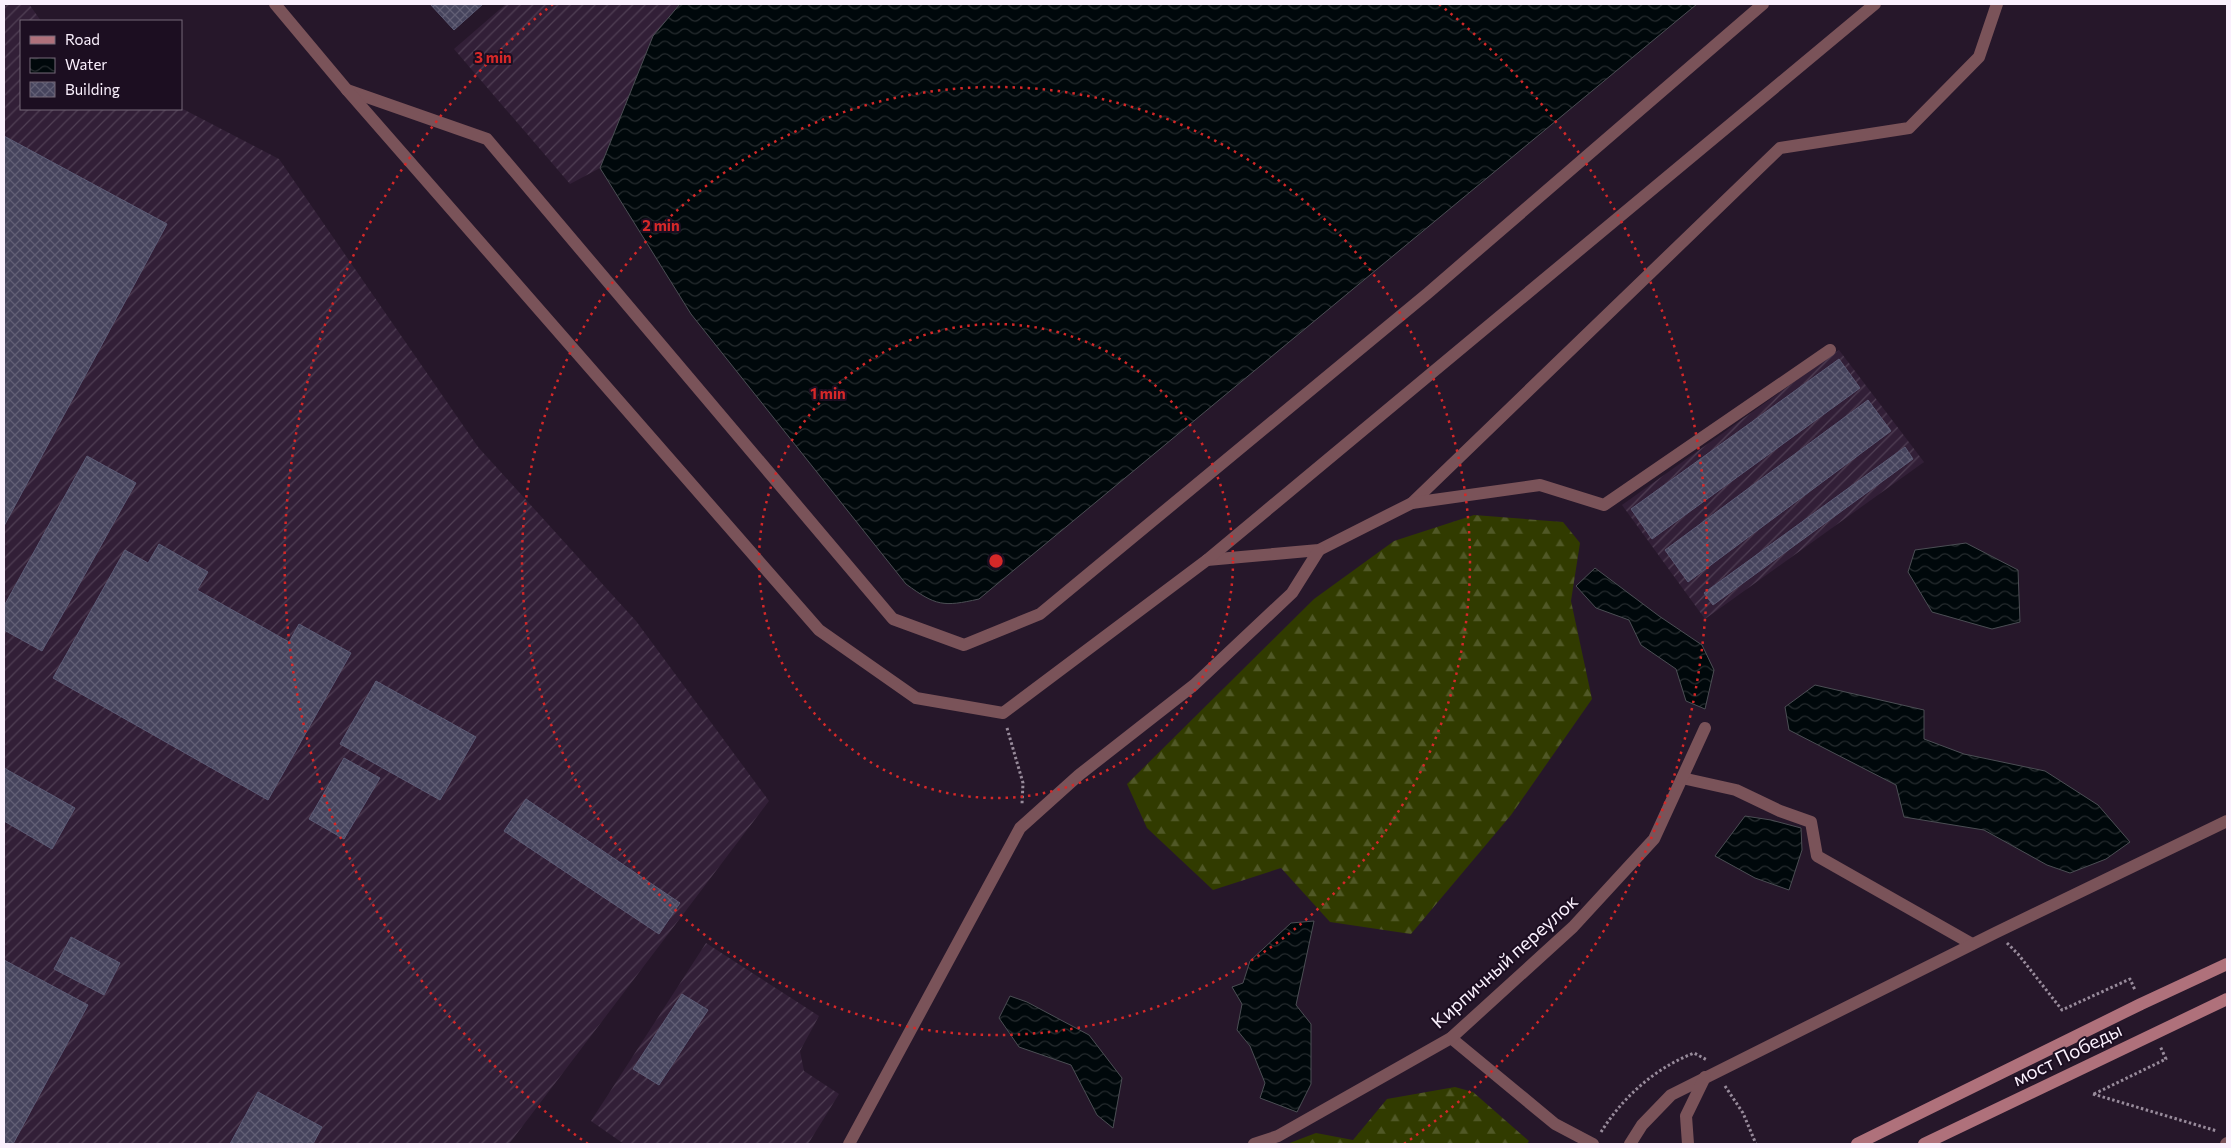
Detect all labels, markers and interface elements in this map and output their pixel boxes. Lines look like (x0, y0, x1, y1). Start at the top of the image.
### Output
legend (20, 20, 182, 110)
text: Road (65, 30, 100, 48)
text: 3 min (474, 48, 512, 66)
text: Water (65, 55, 107, 73)
text: Building (65, 80, 120, 98)
text: 2 min (642, 216, 680, 234)
text: 1 min (810, 384, 846, 402)
centre of rings (987, 552, 1005, 570)
street label: Кирпичный переулок (1426, 889, 1582, 1033)
street label: мост Победы (2009, 1018, 2125, 1090)

